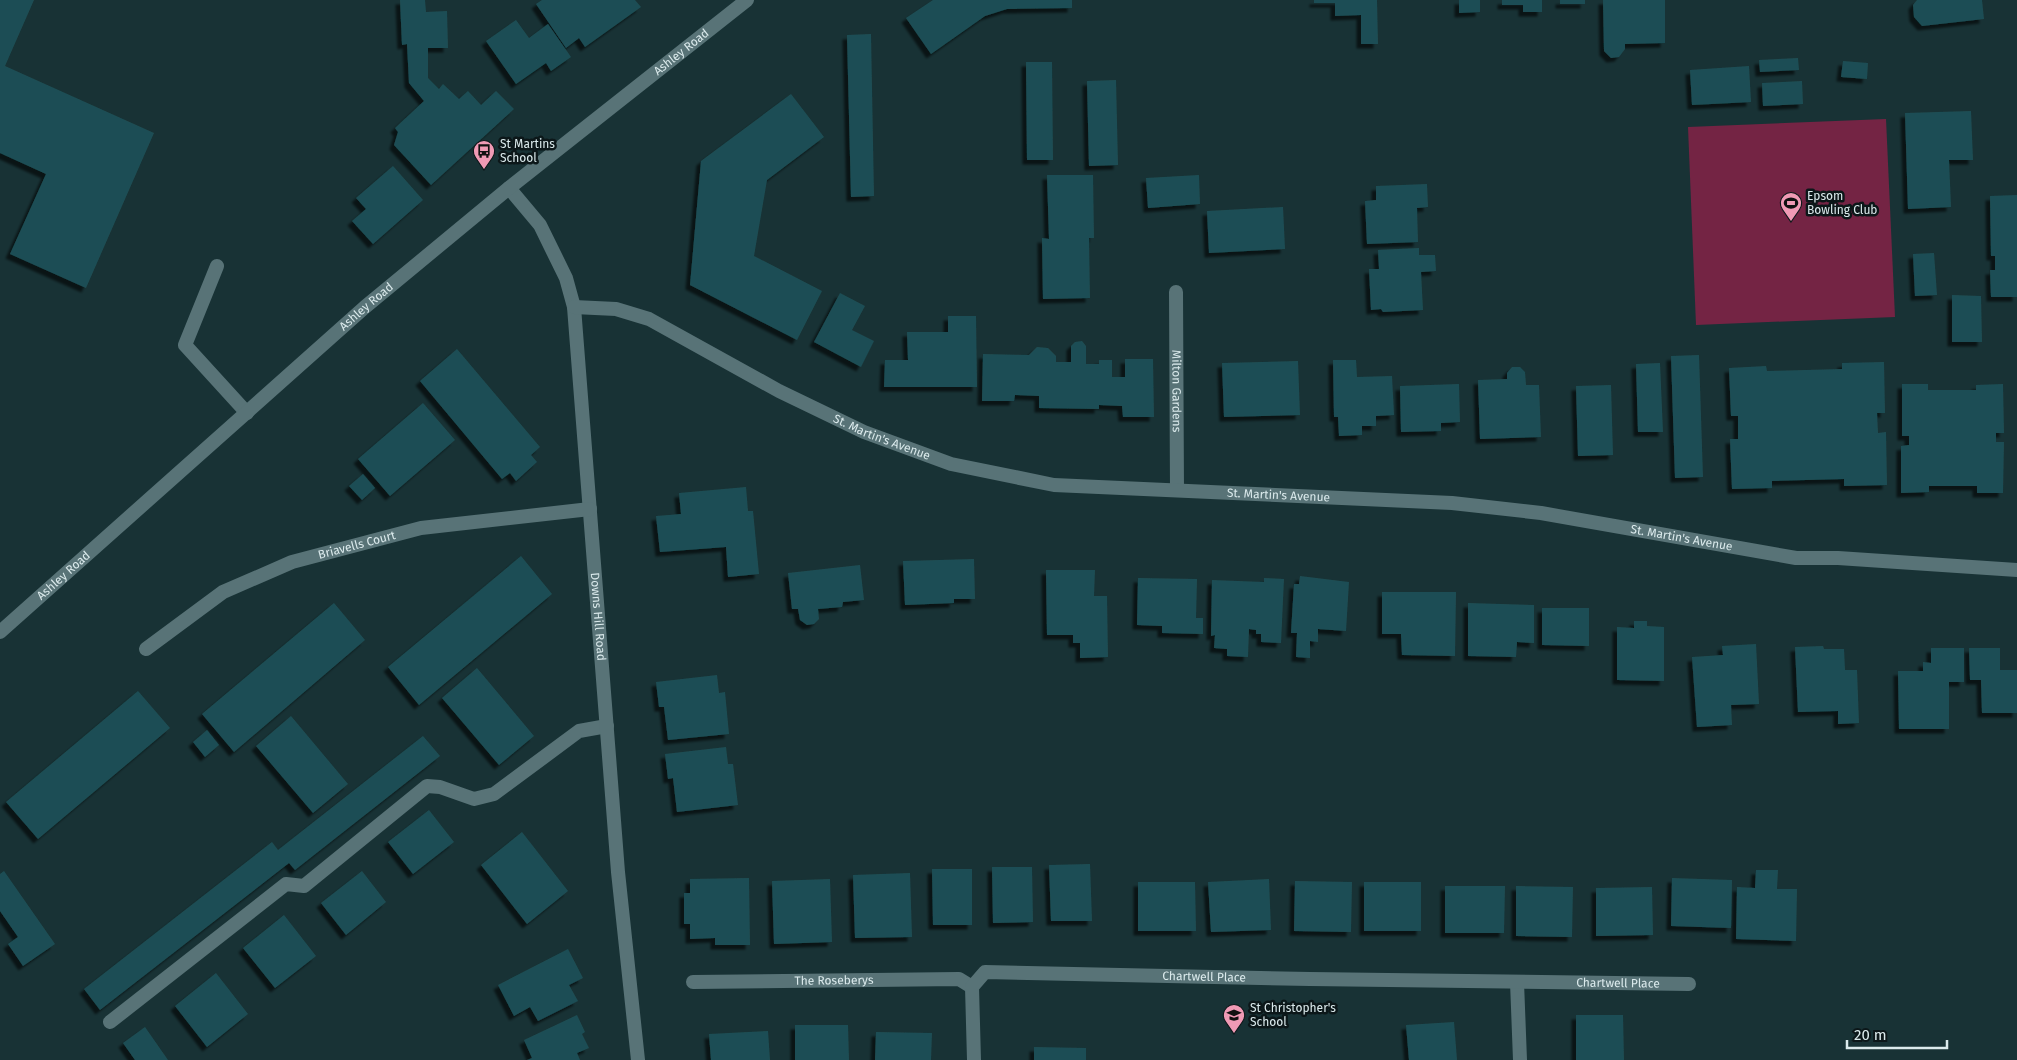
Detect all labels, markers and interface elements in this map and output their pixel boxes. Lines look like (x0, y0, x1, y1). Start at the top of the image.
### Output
street label: Ashley Road (651, 26, 712, 78)
place label: St Martins School (500, 137, 555, 165)
bus stop icon: St Martins School (472, 139, 496, 170)
place label: Epsom Bowling Club (1807, 189, 1878, 217)
sports icon: Epsom Bowling Club (1779, 191, 1803, 222)
street label: Ashley Road (337, 280, 396, 333)
street label: Milton Gardens (1169, 350, 1184, 433)
street label: St. Martin's Avenue (831, 411, 932, 463)
street label: St. Martin's Avenue (1226, 486, 1330, 504)
street label: St. Martin's Avenue (1629, 522, 1734, 554)
street label: Briavells Court (317, 528, 398, 562)
street label: Ashley Road (34, 548, 93, 603)
street label: Downs Hill Road (588, 572, 609, 661)
street label: Chartwell Place (1162, 969, 1246, 985)
street label: The Roseberys (794, 973, 874, 988)
street label: Chartwell Place (1576, 976, 1660, 991)
place label: St Christopher's School (1250, 1001, 1336, 1029)
school or university icon: St Christopher's School (1222, 1003, 1246, 1034)
scale bar (1847, 1018, 1947, 1050)
text: 20 m (1854, 1026, 1887, 1044)

